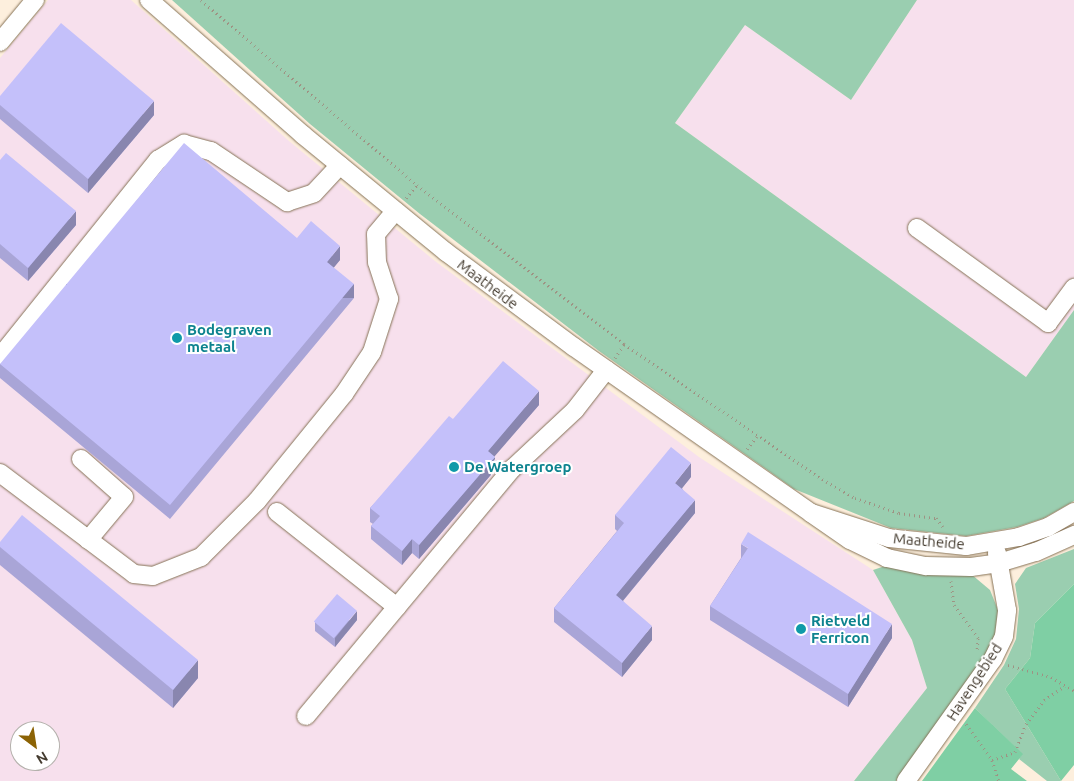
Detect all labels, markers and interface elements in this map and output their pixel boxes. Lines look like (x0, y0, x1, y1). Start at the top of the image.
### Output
street label: Maatheide (454, 255, 522, 313)
place label: Bodegraven metaal (187, 320, 272, 355)
marker: Bodegraven metaal (171, 332, 183, 344)
place label: De Watergroep (464, 458, 571, 476)
marker: De Watergroep (448, 461, 460, 473)
street label: Maatheide (892, 529, 966, 553)
place label: Rietveld Ferricon (811, 611, 870, 646)
marker: Rietveld Ferricon (795, 623, 807, 635)
street label: Havengebied (942, 640, 1006, 724)
north arrow (10, 721, 60, 771)
text: N (34, 748, 51, 768)

